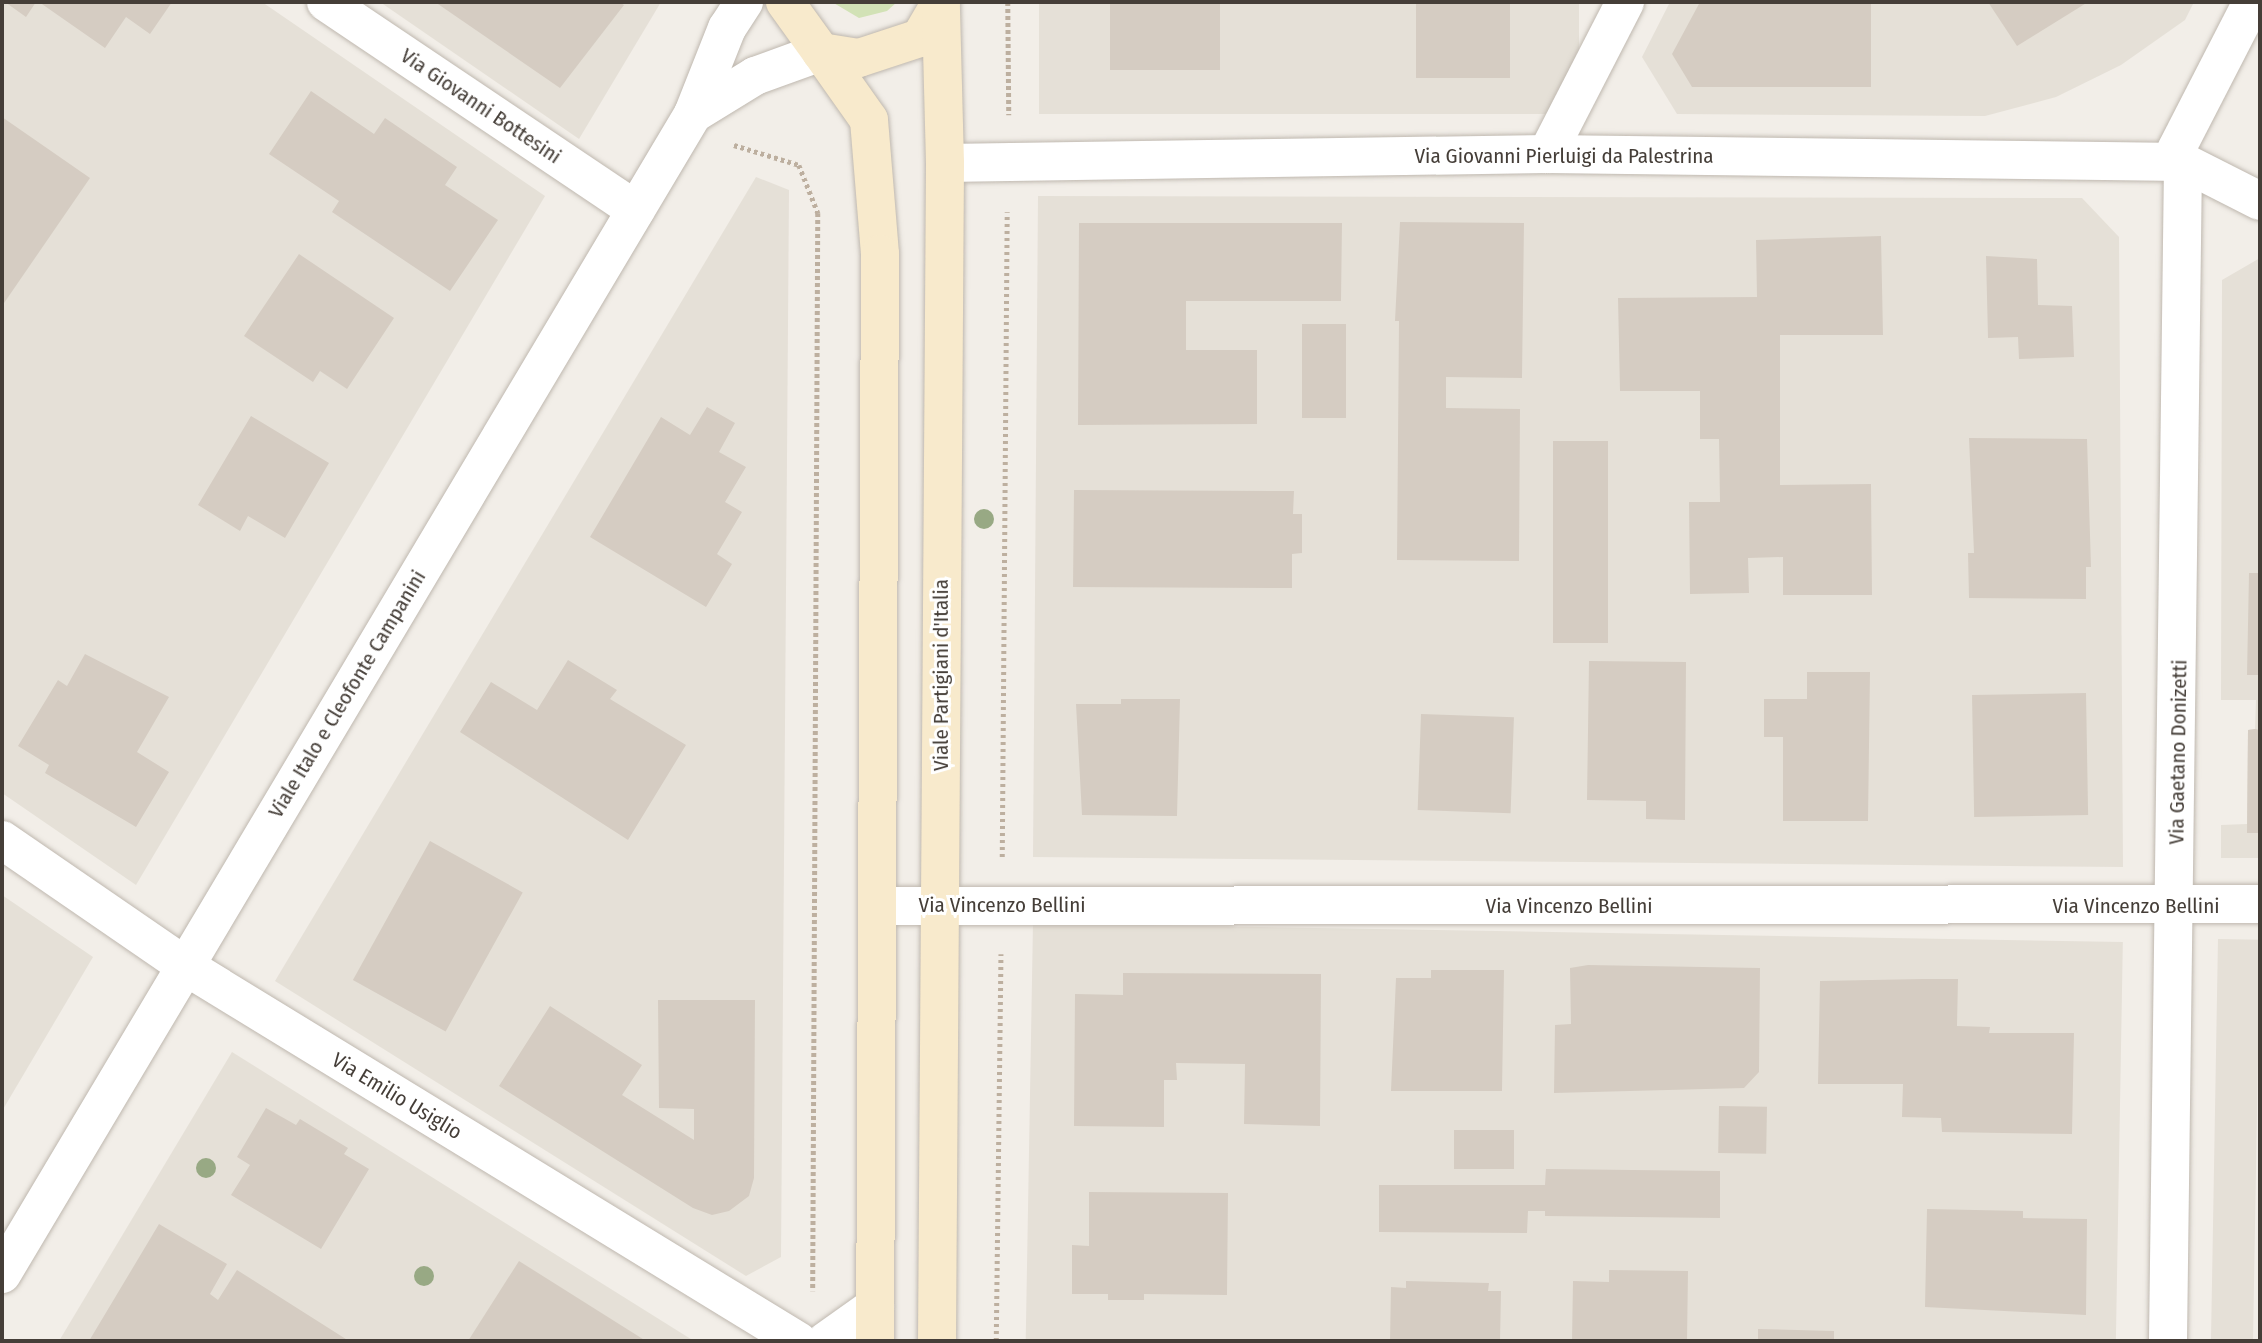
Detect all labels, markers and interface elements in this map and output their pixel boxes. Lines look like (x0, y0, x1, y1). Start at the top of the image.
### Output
street label: Via Giovanni Bottesini (396, 43, 566, 169)
street label: Via Giovanni Pierluigi da Palestrina (1414, 143, 1714, 169)
street label: Viale Italo e Cleofonte Campanini (263, 566, 431, 822)
street label: Viale Partigiani d'Italia (928, 579, 954, 771)
street label: Via Gaetano Donizetti (2164, 659, 2192, 845)
street label: Via Vincenzo Bellini (918, 892, 1086, 918)
street label: Via Vincenzo Bellini (1485, 893, 1653, 919)
street label: Via Vincenzo Bellini (2052, 893, 2220, 919)
street label: Via Emilio Usiglio (327, 1047, 467, 1145)

